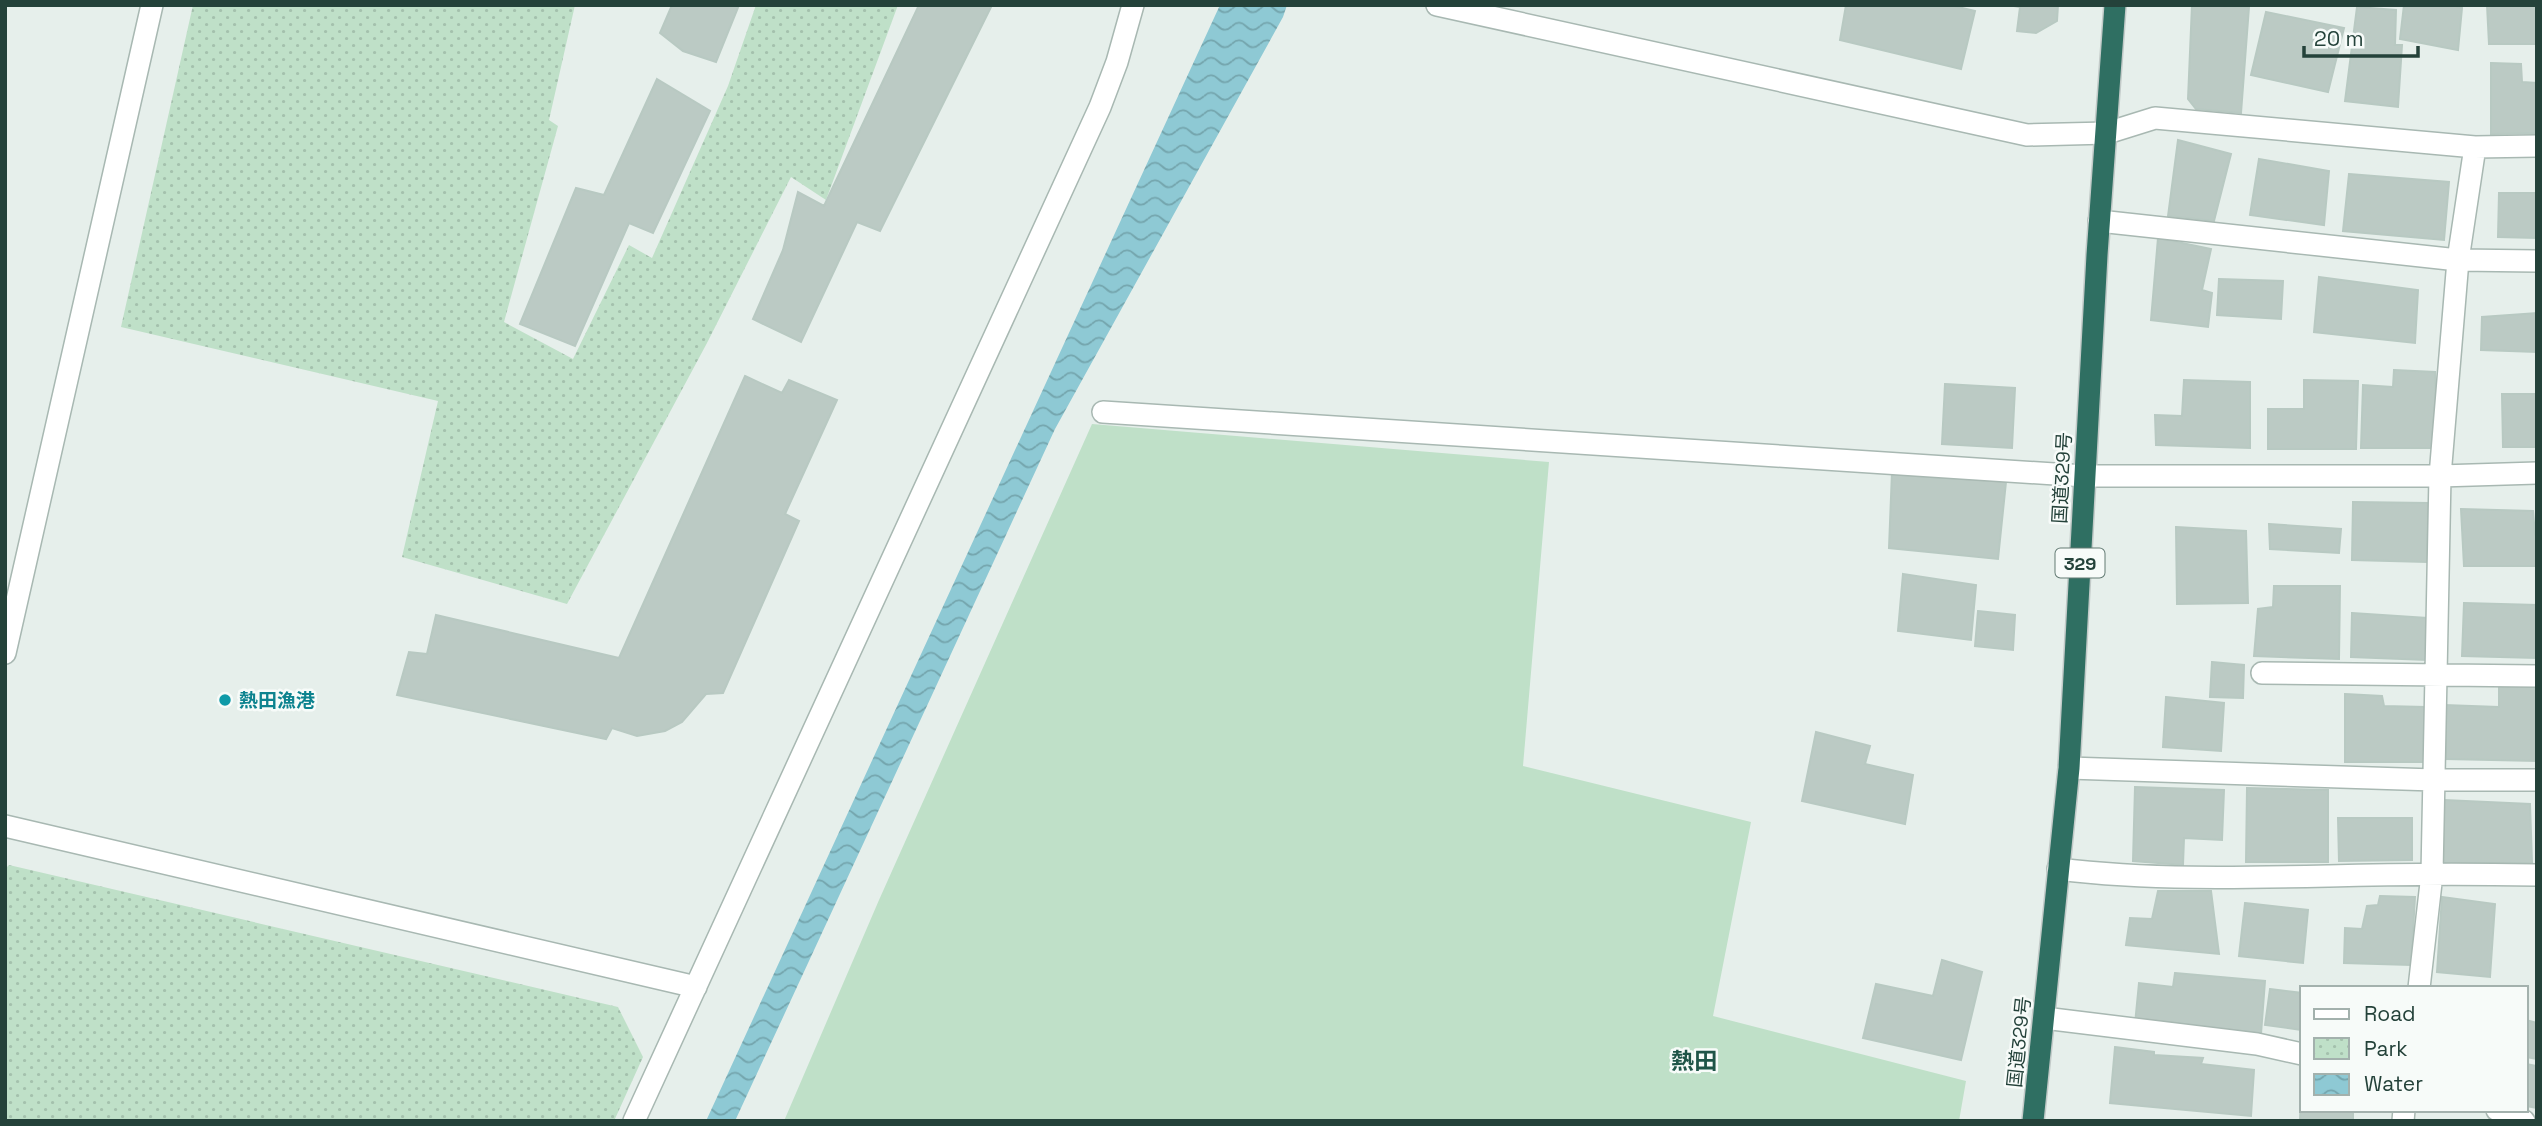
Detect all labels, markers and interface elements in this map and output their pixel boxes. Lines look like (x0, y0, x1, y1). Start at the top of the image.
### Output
scale bar (2304, 14, 2418, 58)
text: 20 m (2314, 25, 2364, 52)
street label: 国道329号 (2047, 432, 2077, 524)
road number: 329 (2056, 548, 2104, 578)
place label: 熱田漁港 (239, 688, 315, 713)
marker: 熱田漁港 (217, 692, 233, 708)
legend (2300, 986, 2528, 1112)
street label: 国道329号 (2002, 995, 2036, 1089)
text: Road (2364, 1000, 2416, 1027)
text: Park (2364, 1035, 2408, 1062)
district label: 熱田 (1671, 1046, 1717, 1076)
text: Water (2364, 1070, 2423, 1097)

